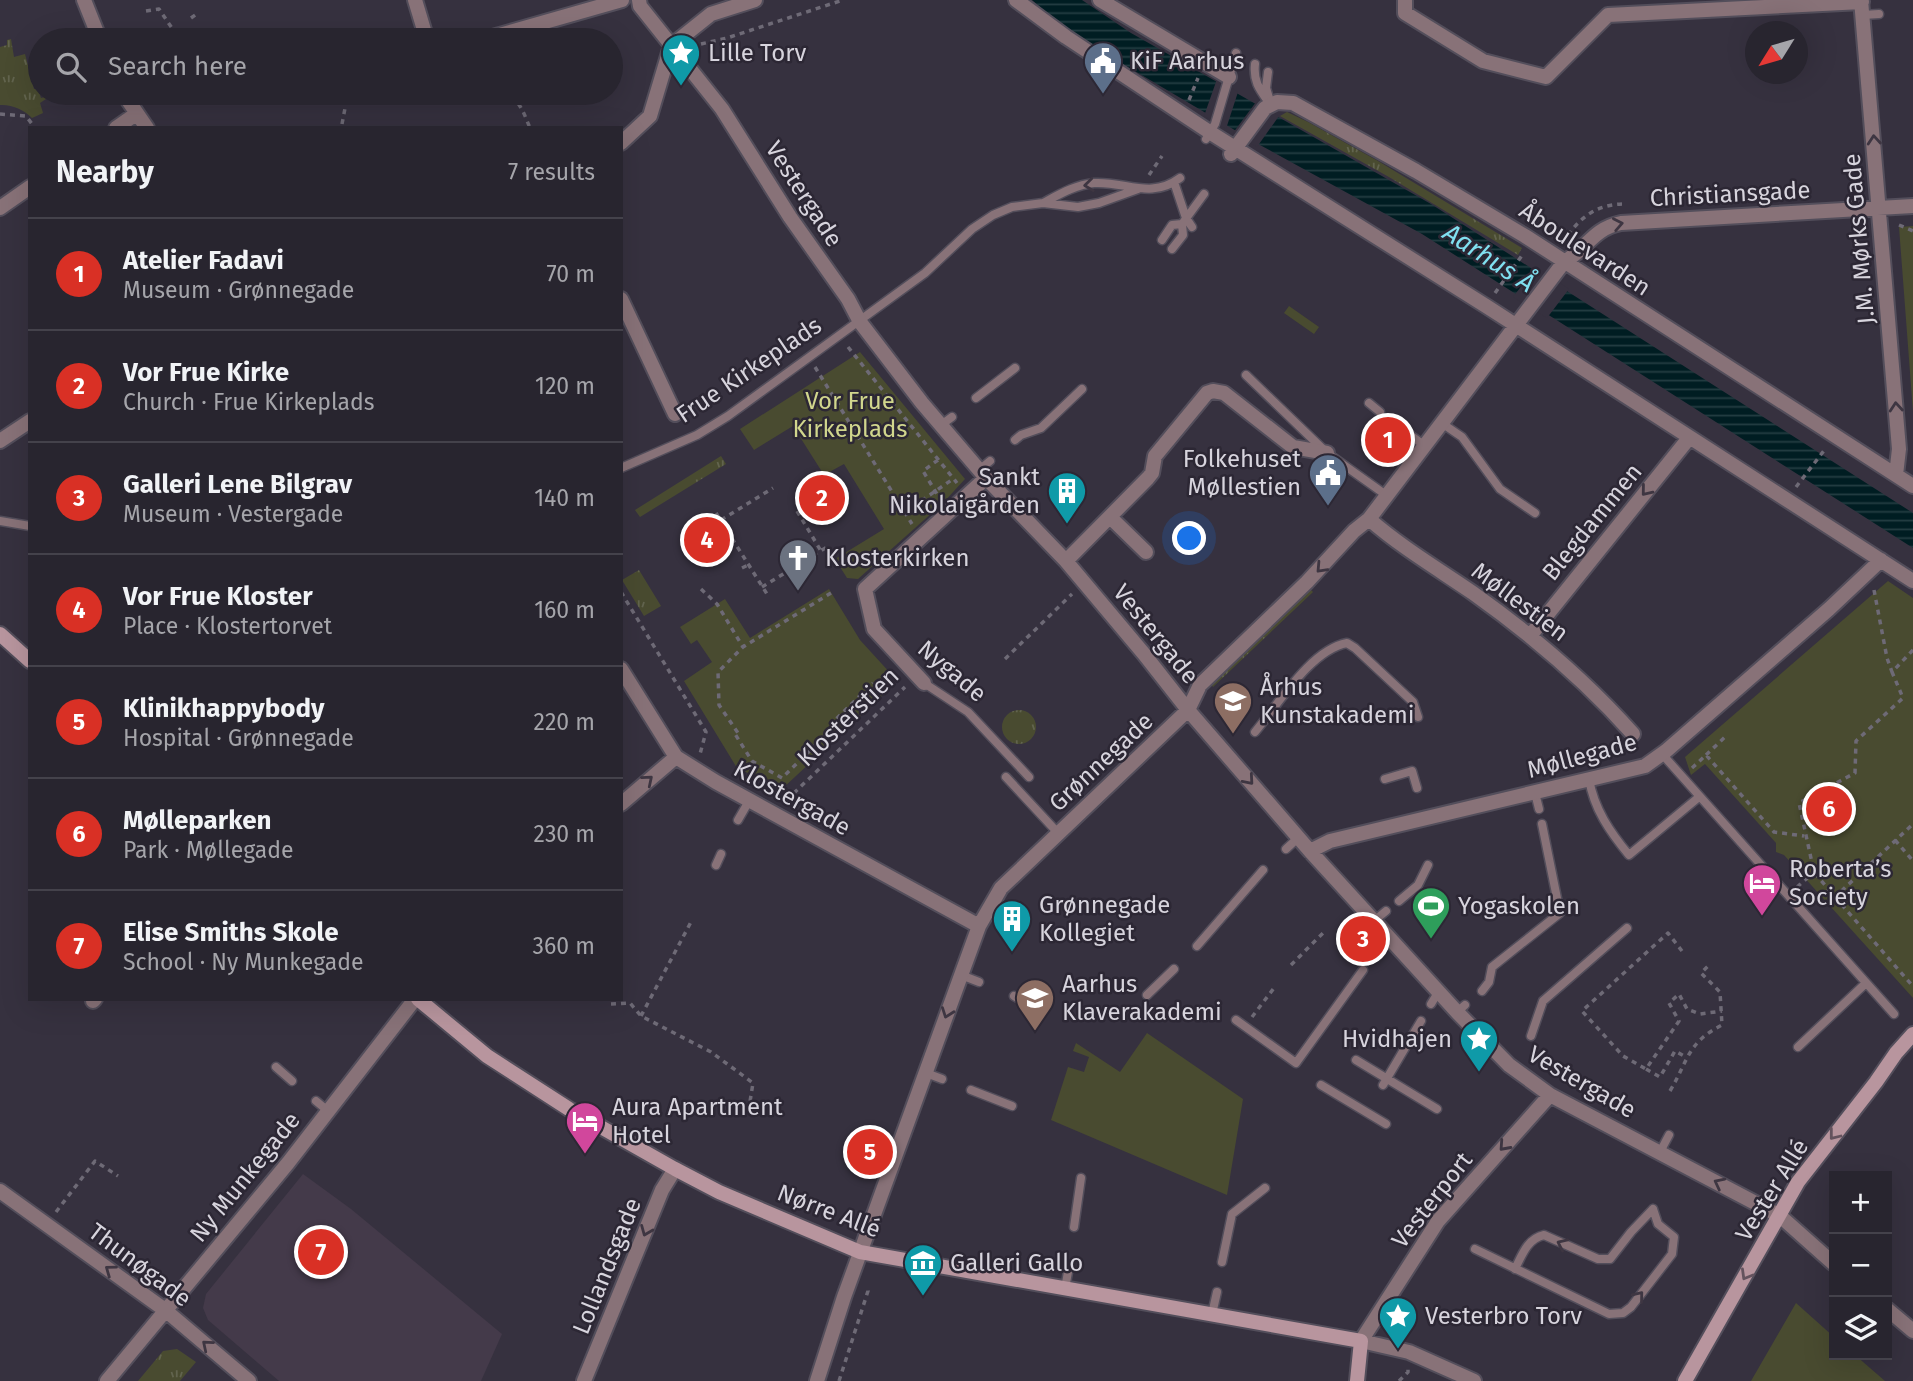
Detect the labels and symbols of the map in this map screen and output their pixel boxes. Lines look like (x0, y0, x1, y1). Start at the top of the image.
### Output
north arrow (1745, 21, 1808, 84)
place icon: Lille Torv (660, 32, 702, 87)
place label: Lille Torv (708, 39, 806, 67)
public building icon: KiF Aarhus (1082, 40, 1124, 95)
place label: KiF Aarhus (1130, 47, 1244, 75)
one-way arrow (1867, 134, 1882, 145)
street label: Vestergade (760, 136, 848, 252)
street label: J.M. Mørks Gade (1838, 153, 1880, 325)
street label: Christiansgade (1649, 176, 1811, 212)
one-way arrow (1083, 178, 1095, 193)
street label: Åboulevarden (1514, 195, 1656, 302)
water label: Aarhus Å (1437, 215, 1542, 299)
one-way arrow (1612, 218, 1624, 233)
street label: Frue Kirkeplads (671, 311, 827, 429)
park label: Vor Frue Kirkeplads (792, 387, 908, 443)
one-way arrow (1889, 401, 1904, 412)
pin: 1 (1365, 414, 1411, 466)
place label: Folkehuset Møllestien (1183, 445, 1301, 501)
public building icon: Folkehuset Møllestien (1307, 452, 1349, 507)
street label: Blegdammen (1536, 458, 1648, 586)
place label: Sankt Nikolaigården (889, 463, 1040, 519)
building icon: Sankt Nikolaigården (1046, 470, 1088, 525)
pin: 2 (799, 472, 845, 524)
one-way arrow (1642, 483, 1654, 496)
pin: 4 (684, 514, 730, 566)
your location (1172, 521, 1206, 555)
church icon: Klosterkirken (777, 537, 819, 592)
place label: Klosterkirken (825, 544, 969, 572)
street label: Møllestien (1466, 557, 1574, 647)
one-way arrow (1317, 560, 1329, 573)
street label: Vestergade (1107, 579, 1205, 689)
street label: Nygade (912, 634, 992, 708)
street label: Klosterstien (791, 662, 905, 772)
place label: Århus Kunstakademi (1260, 672, 1414, 729)
school or university icon: Århus Kunstakademi (1212, 680, 1254, 735)
street label: Grønnegade (1043, 707, 1159, 817)
street label: Møllegade (1524, 728, 1640, 784)
street label: Klostergade (729, 754, 855, 842)
one-way arrow (1241, 772, 1253, 785)
one-way arrow (641, 775, 653, 788)
pin: 6 (1806, 783, 1852, 835)
place label: Roberta’s Society (1789, 855, 1892, 911)
hotel icon: Roberta’s Society (1741, 862, 1783, 917)
sports icon: Yogaskolen (1410, 885, 1452, 940)
place label: Grønnegade Kollegiet (1039, 891, 1170, 947)
place label: Yogaskolen (1458, 892, 1580, 920)
building icon: Grønnegade Kollegiet (991, 898, 1033, 953)
pin: 3 (1340, 913, 1386, 965)
place label: Aarhus Klaverakademi (1062, 970, 1222, 1026)
school or university icon: Aarhus Klaverakademi (1014, 977, 1056, 1032)
one-way arrow (942, 1007, 956, 1019)
place icon: Hvidhajen (1458, 1018, 1500, 1073)
place label: Hvidhajen (1342, 1025, 1452, 1053)
street label: Vestergade (1523, 1040, 1641, 1124)
place label: Aura Apartment Hotel (612, 1093, 783, 1149)
hotel icon: Aura Apartment Hotel (564, 1100, 606, 1155)
street label: Ny Munkegade (184, 1106, 306, 1248)
pin: 5 (847, 1126, 893, 1178)
one-way arrow (1830, 1128, 1843, 1140)
street label: Vester Allé (1730, 1134, 1814, 1246)
one-way arrow (1500, 1138, 1513, 1151)
street label: Vesterport (1386, 1146, 1478, 1253)
street label: Nørre Allé (773, 1178, 885, 1244)
one-way arrow (1714, 1178, 1727, 1192)
street label: Lollandsgade (567, 1194, 647, 1338)
street label: Thunøgade (83, 1217, 197, 1313)
one-way arrow (640, 1224, 654, 1236)
pin: 7 (298, 1226, 344, 1278)
one-way arrow (1557, 1238, 1569, 1252)
museum icon: Galleri Gallo (902, 1242, 944, 1297)
place label: Galleri Gallo (950, 1249, 1083, 1277)
one-way arrow (105, 1266, 118, 1278)
one-way arrow (1741, 1268, 1754, 1280)
one-way arrow (1631, 1292, 1644, 1304)
place icon: Vesterbro Torv (1377, 1295, 1419, 1350)
place label: Vesterbro Torv (1425, 1302, 1582, 1330)
one-way arrow (202, 1341, 215, 1354)

